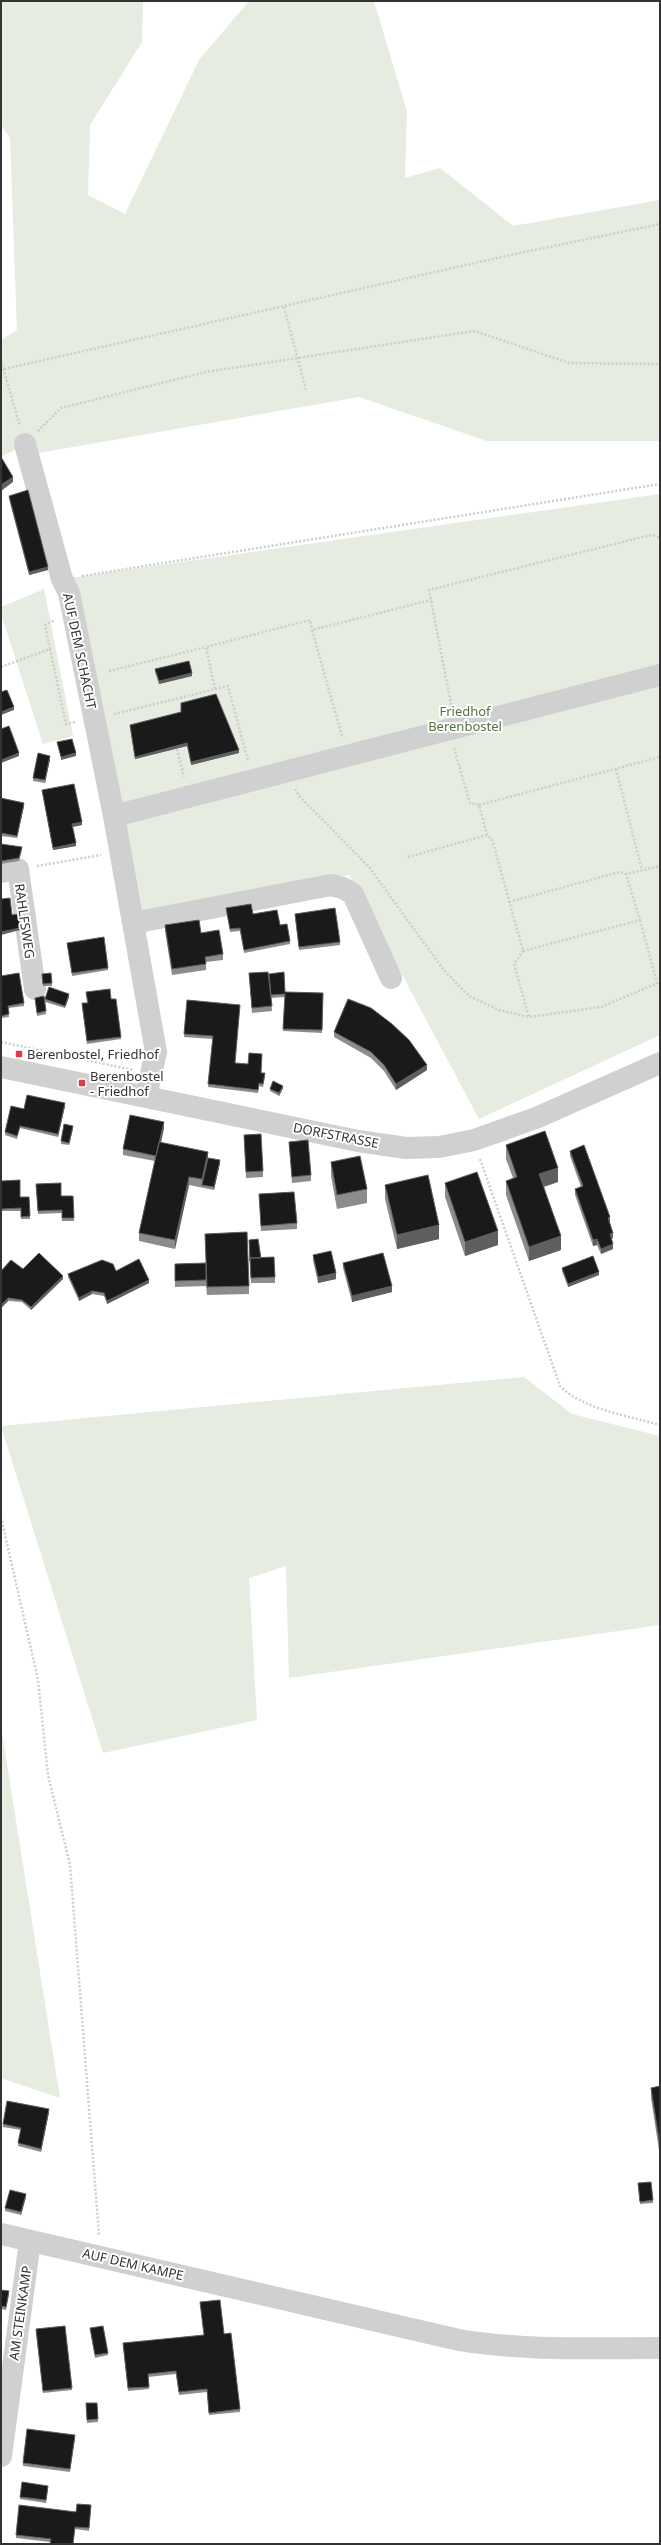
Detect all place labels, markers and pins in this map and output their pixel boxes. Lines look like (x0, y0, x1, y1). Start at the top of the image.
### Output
place label: Berenbostel, Friedhof (27, 1045, 160, 1063)
marker: Berenbostel, Friedhof (14, 1049, 24, 1059)
place label: Berenbostel - Friedhof (90, 1067, 164, 1100)
marker: Berenbostel - Friedhof (77, 1078, 87, 1088)

